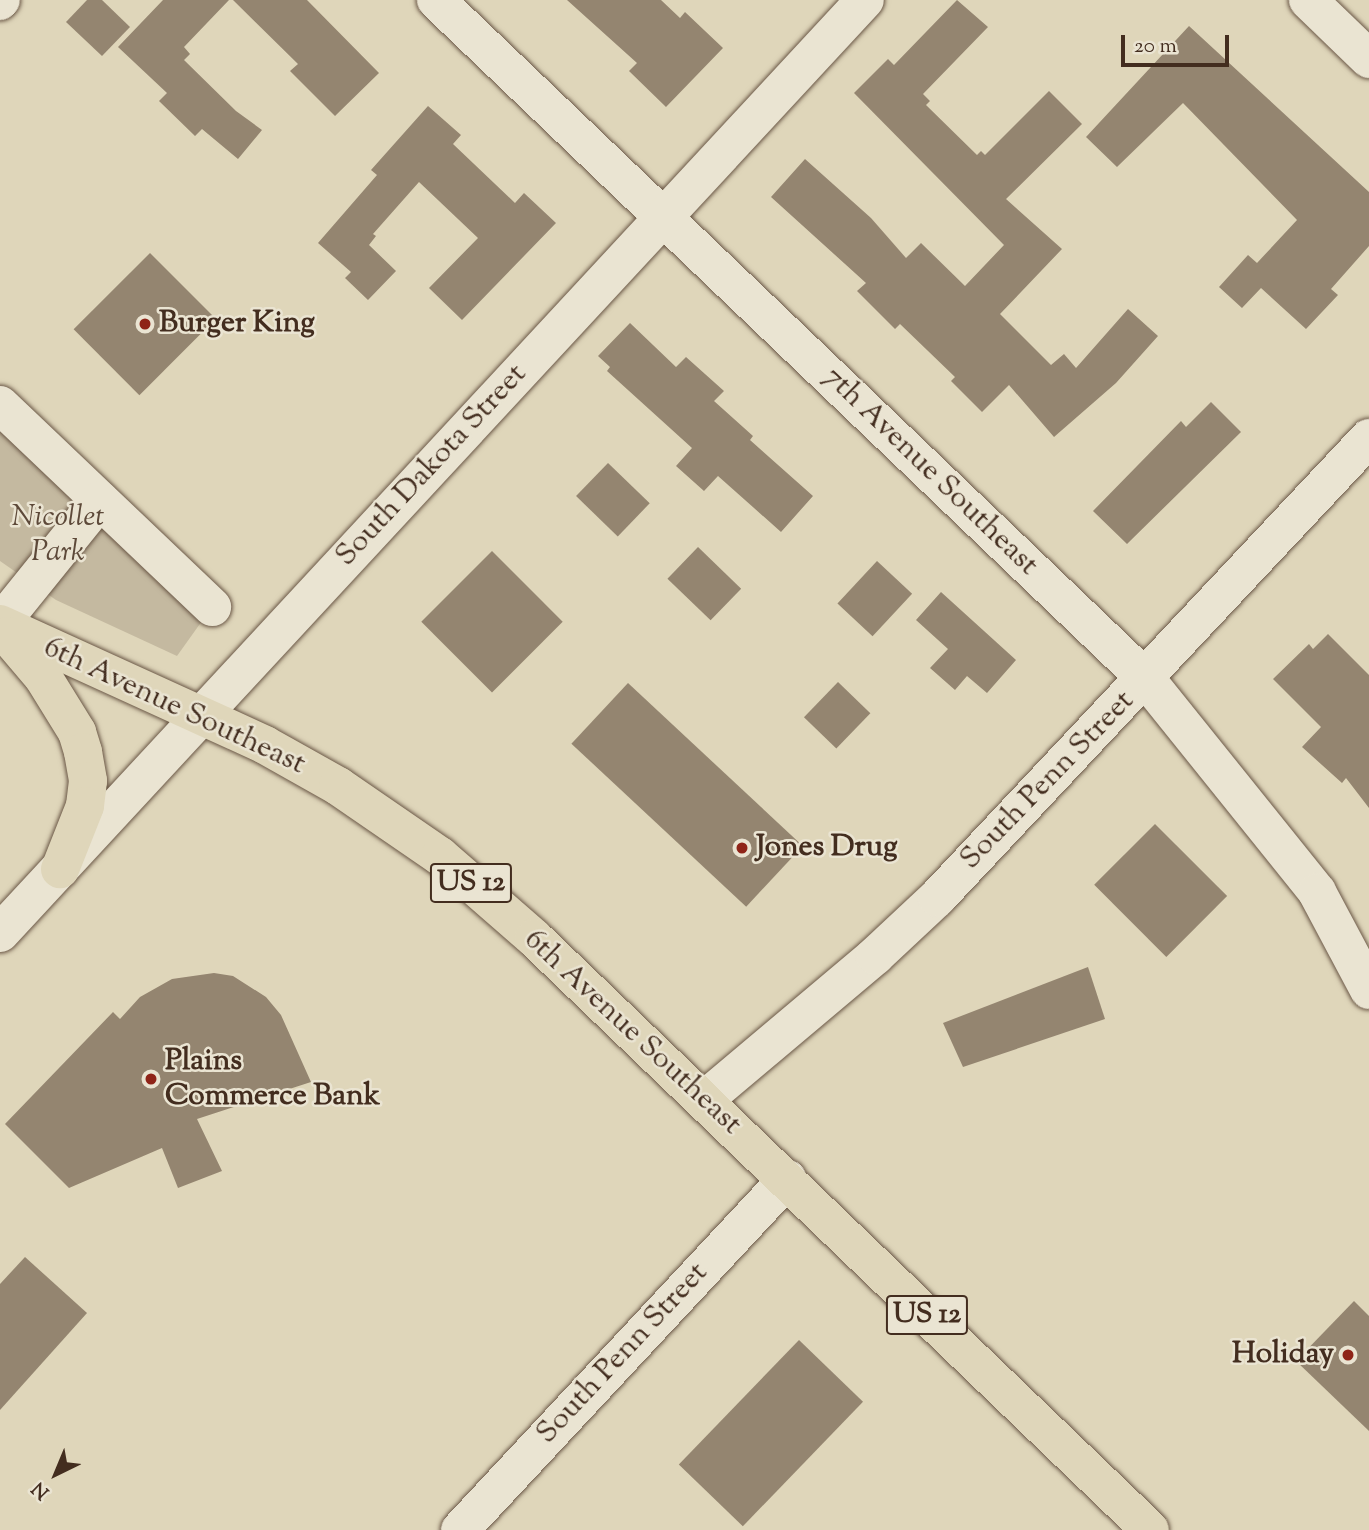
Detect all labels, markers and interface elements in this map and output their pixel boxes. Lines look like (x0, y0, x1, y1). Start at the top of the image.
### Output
scale bar (1124, 21, 1232, 65)
text: 20 m (1134, 32, 1177, 62)
place label: Burger King (159, 306, 315, 342)
marker: Burger King (137, 316, 153, 332)
street label: South Dakota Street (329, 357, 535, 575)
street label: 7th Avenue Southeast (815, 360, 1045, 584)
park label: Nicollet Park (12, 500, 104, 570)
street label: 6th Avenue Southeast (37, 631, 311, 783)
street label: South Penn Street (954, 684, 1142, 878)
place label: Jones Drug (756, 830, 898, 866)
marker: Jones Drug (734, 840, 750, 856)
road number: US 12 (429, 858, 513, 908)
street label: 6th Avenue Southeast (516, 923, 748, 1143)
place label: Plains Commerce Bank (165, 1044, 380, 1114)
marker: Plains Commerce Bank (143, 1071, 159, 1087)
street label: South Penn Street (530, 1256, 716, 1452)
road number: US 12 (885, 1290, 969, 1340)
place label: Holiday (1232, 1337, 1334, 1373)
marker: Holiday (1340, 1347, 1356, 1363)
north arrow (21, 1439, 91, 1509)
text: N (27, 1475, 56, 1505)

